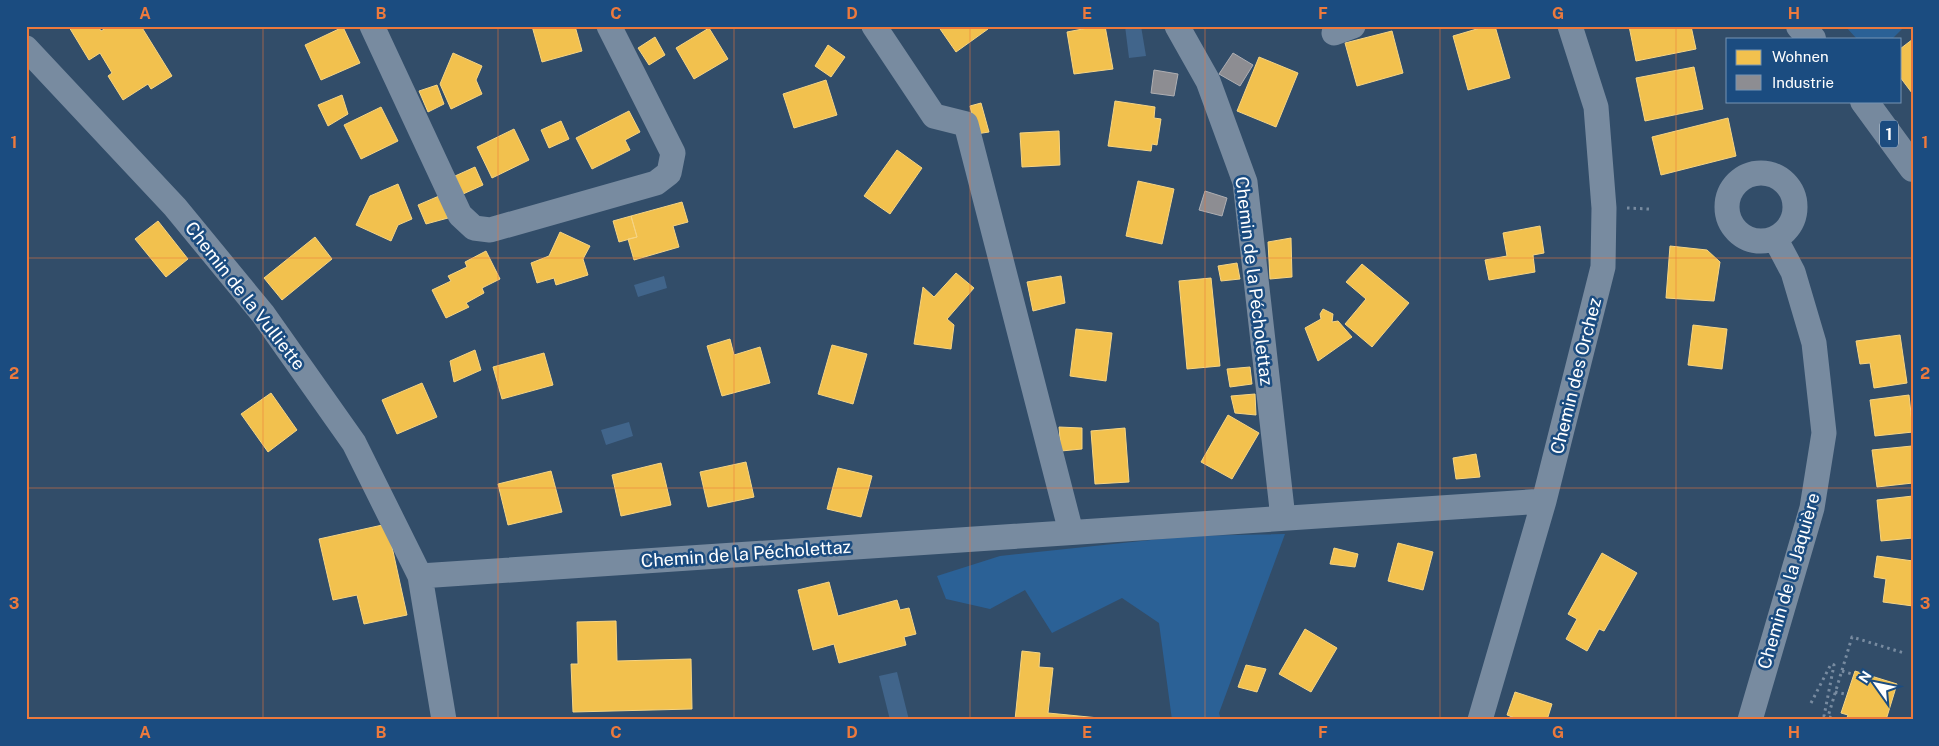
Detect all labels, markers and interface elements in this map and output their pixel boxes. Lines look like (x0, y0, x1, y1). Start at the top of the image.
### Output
text: A (139, 4, 151, 23)
text: B (376, 4, 387, 23)
text: C (610, 4, 622, 23)
text: D (846, 4, 858, 23)
text: E (1082, 4, 1092, 23)
text: F (1318, 4, 1328, 23)
text: G (1552, 4, 1564, 23)
text: H (1788, 4, 1800, 23)
legend (1726, 38, 1902, 102)
text: Wohnen (1772, 48, 1829, 65)
text: Industrie (1772, 74, 1834, 91)
road number: 1 (1880, 120, 1898, 148)
text: 1 (11, 133, 17, 152)
text: 1 (1922, 133, 1928, 152)
street label: Chemin de la Pécholettaz (1231, 175, 1278, 387)
street label: Chemin de la Vulliette (181, 217, 310, 374)
street label: Chemin des Orchez (1546, 295, 1605, 456)
text: 2 (9, 364, 19, 383)
text: 2 (1920, 364, 1930, 383)
street label: Chemin de la Jaquière (1753, 490, 1824, 671)
street label: Chemin de la Pécholettaz (640, 536, 852, 571)
text: 3 (9, 594, 19, 613)
text: 3 (1920, 594, 1930, 613)
north arrow (1852, 658, 1902, 708)
text: N (1855, 668, 1875, 686)
text: A (139, 723, 151, 742)
text: B (376, 723, 387, 742)
text: C (610, 723, 622, 742)
text: D (846, 723, 858, 742)
text: E (1082, 723, 1092, 742)
text: F (1318, 723, 1328, 742)
text: G (1552, 723, 1564, 742)
text: H (1788, 723, 1800, 742)

